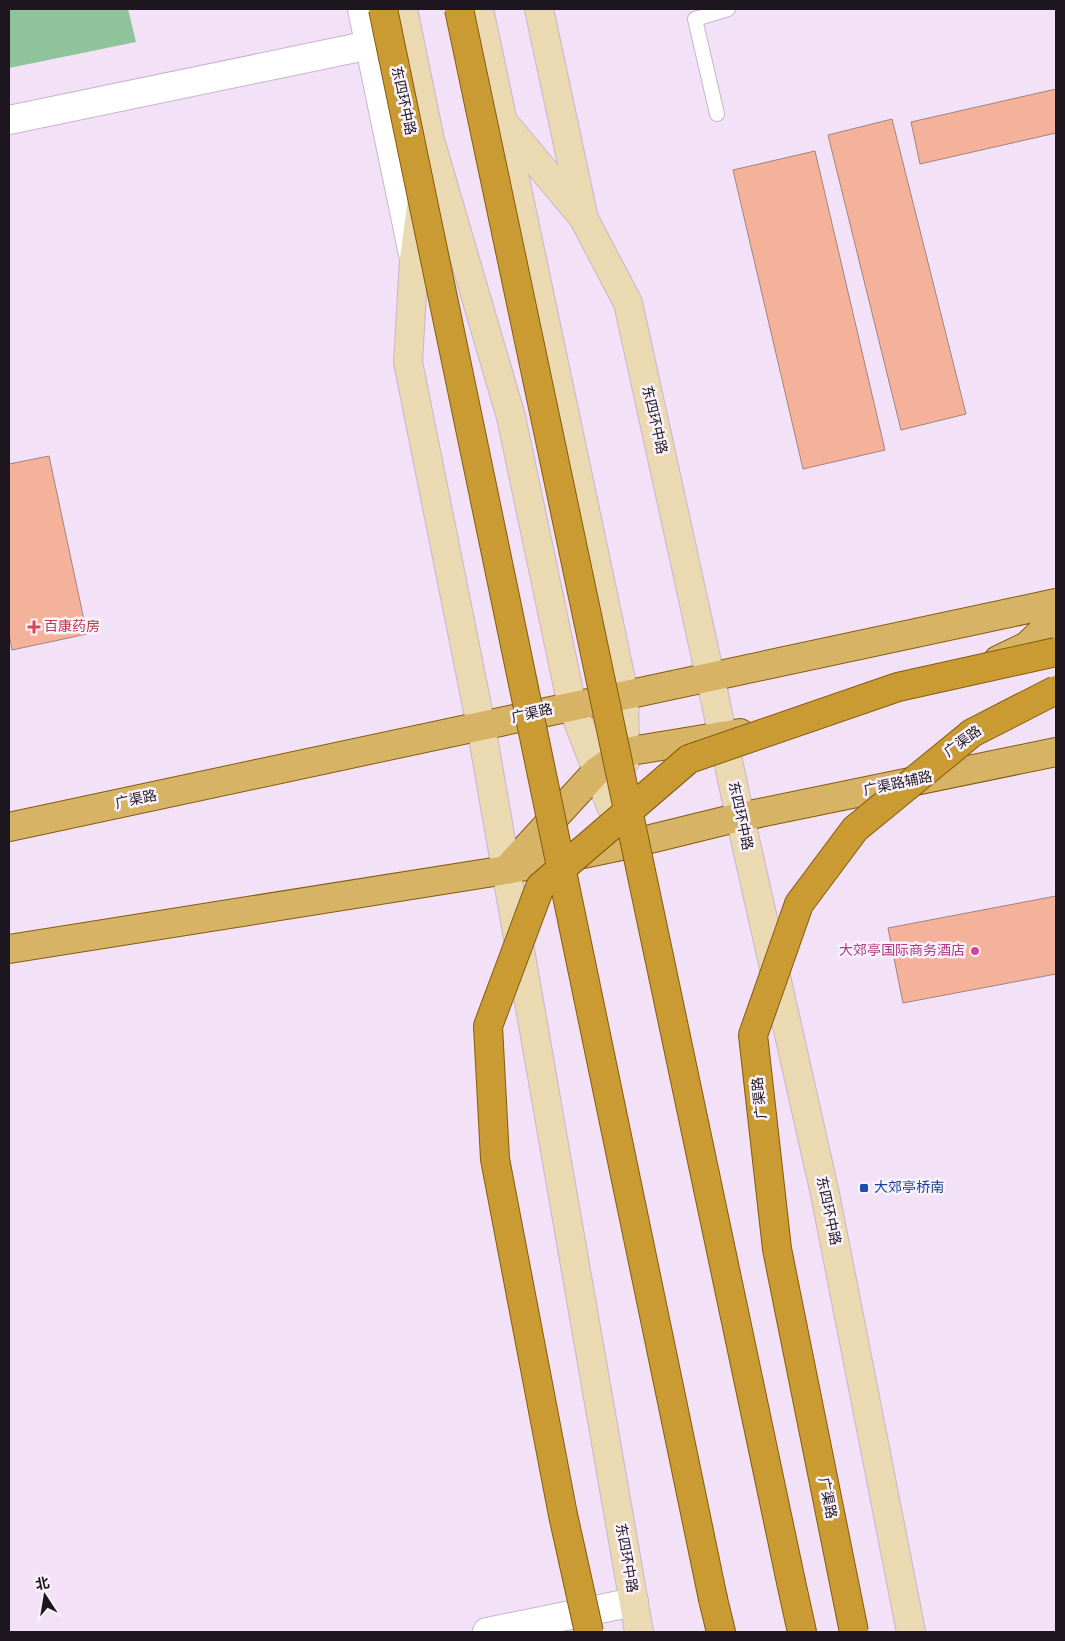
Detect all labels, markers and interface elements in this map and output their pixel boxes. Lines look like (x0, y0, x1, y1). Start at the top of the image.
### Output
street label: 东四环中路 (389, 65, 418, 137)
street label: 东四环中路 (639, 384, 670, 456)
place label: 百康药房 (44, 619, 100, 634)
marker: 百康药房 (28, 621, 40, 633)
street label: 广渠路 (510, 701, 554, 726)
street label: 广渠路 (941, 723, 984, 760)
street label: 广渠路辅路 (862, 769, 934, 798)
street label: 东四环中路 (726, 780, 755, 852)
street label: 广渠路 (114, 788, 158, 811)
place label: 大郊亭国际商务酒店 (839, 943, 965, 958)
marker: 大郊亭国际商务酒店 (969, 945, 981, 957)
street label: 广渠路 (750, 1076, 769, 1120)
street label: 东四环中路 (814, 1175, 843, 1247)
place label: 大郊亭桥南 (874, 1180, 944, 1195)
marker: 大郊亭桥南 (858, 1182, 870, 1194)
street label: 广渠路 (816, 1476, 839, 1520)
street label: 东四环中路 (613, 1522, 640, 1594)
north arrow (20, 1571, 70, 1621)
text: 北 (34, 1575, 51, 1593)

